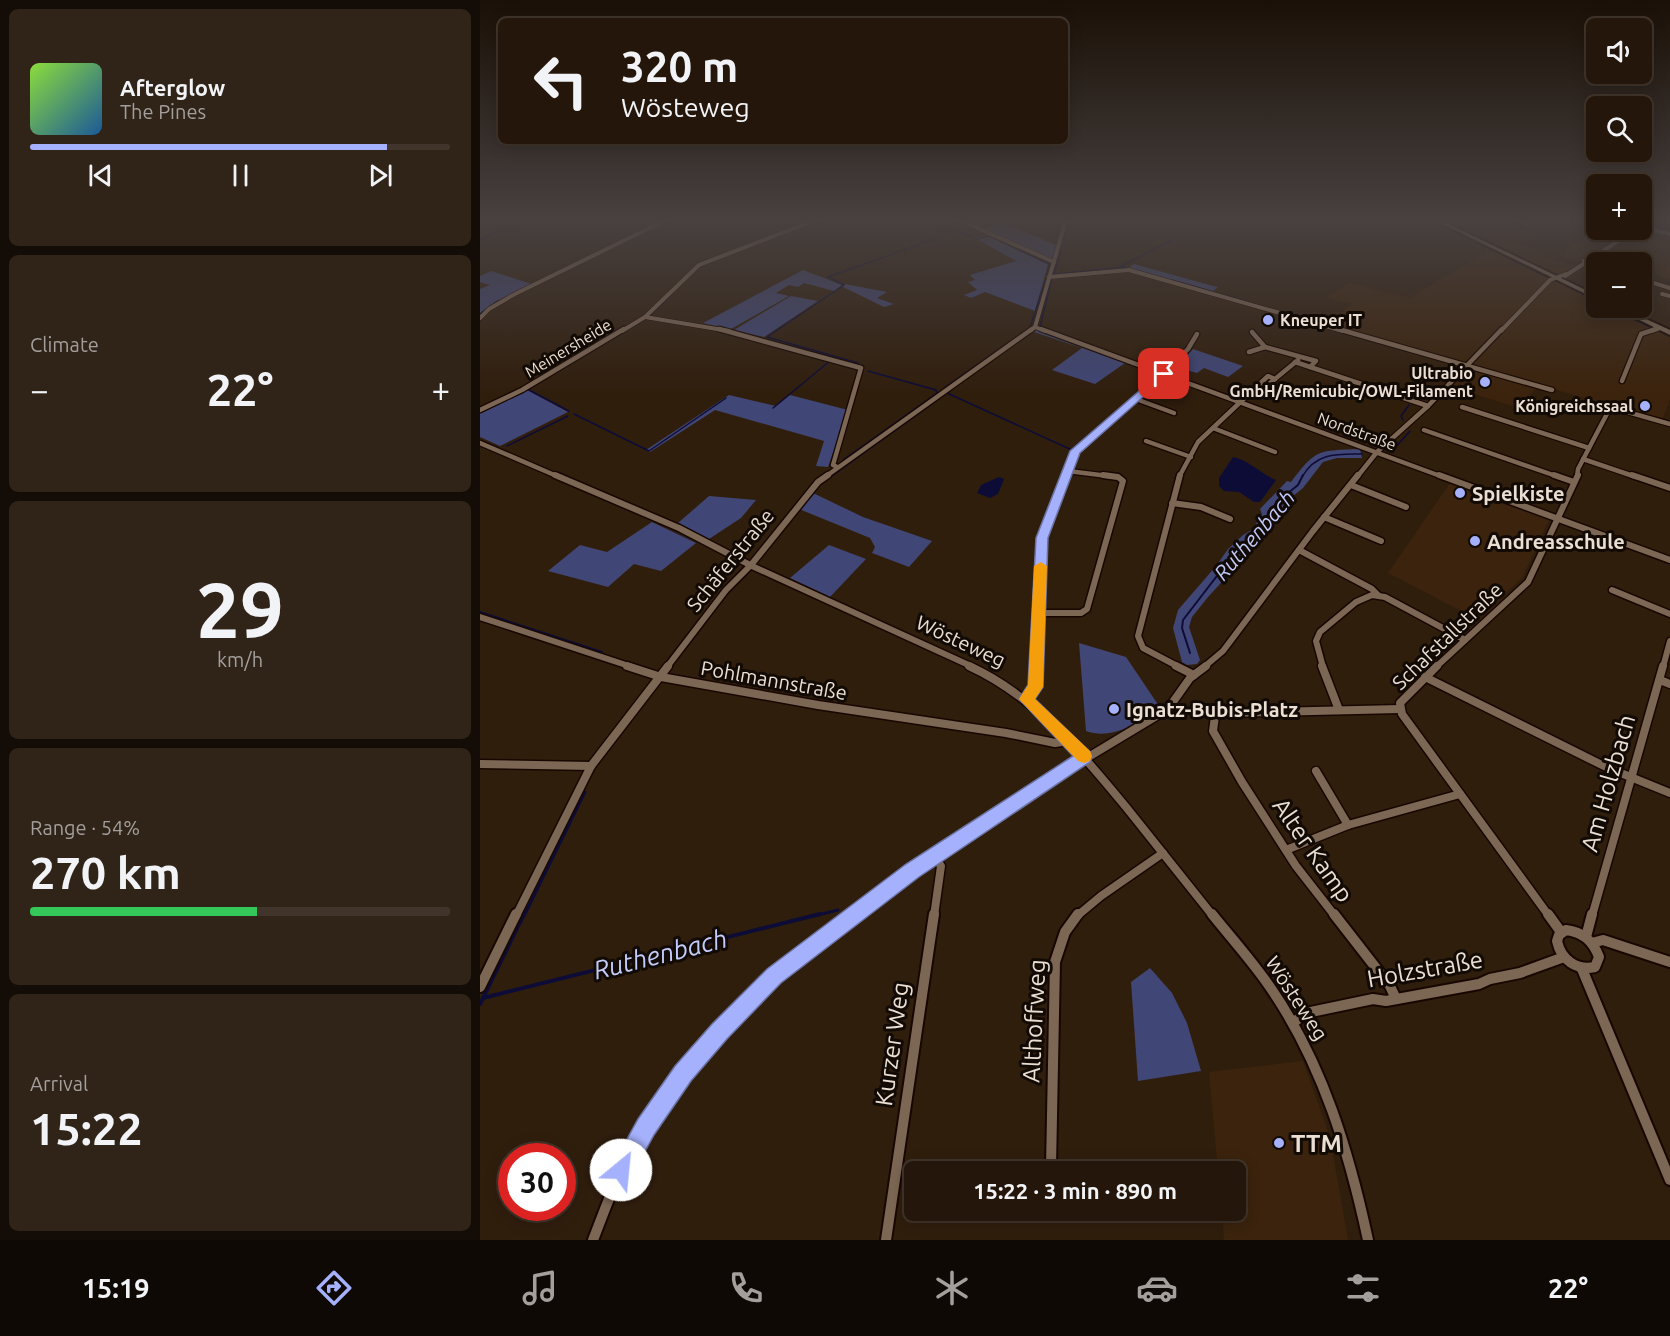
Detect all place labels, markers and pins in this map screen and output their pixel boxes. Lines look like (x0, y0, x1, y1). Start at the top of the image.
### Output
place label: Kneuper IT (1280, 311, 1363, 329)
marker: Kneuper IT (1261, 313, 1275, 327)
pin (1138, 348, 1189, 399)
place label: Ultrabio GmbH/Remicubic/OWL-Filament (1230, 364, 1473, 400)
marker: Ultrabio GmbH/Remicubic/OWL-Filament (1478, 375, 1492, 389)
place label: Königreichssaal (1515, 397, 1633, 415)
marker: Königreichssaal (1638, 399, 1652, 413)
place label: Spielkiste (1472, 482, 1565, 505)
marker: Spielkiste (1453, 486, 1467, 500)
place label: Andreasschule (1487, 530, 1625, 553)
marker: Andreasschule (1468, 534, 1482, 548)
place label: Ignatz-Bubis-Platz (1126, 698, 1298, 721)
marker: Ignatz-Bubis-Platz (1107, 702, 1121, 716)
place label: TTM (1291, 1130, 1342, 1157)
marker: TTM (1272, 1136, 1286, 1150)

